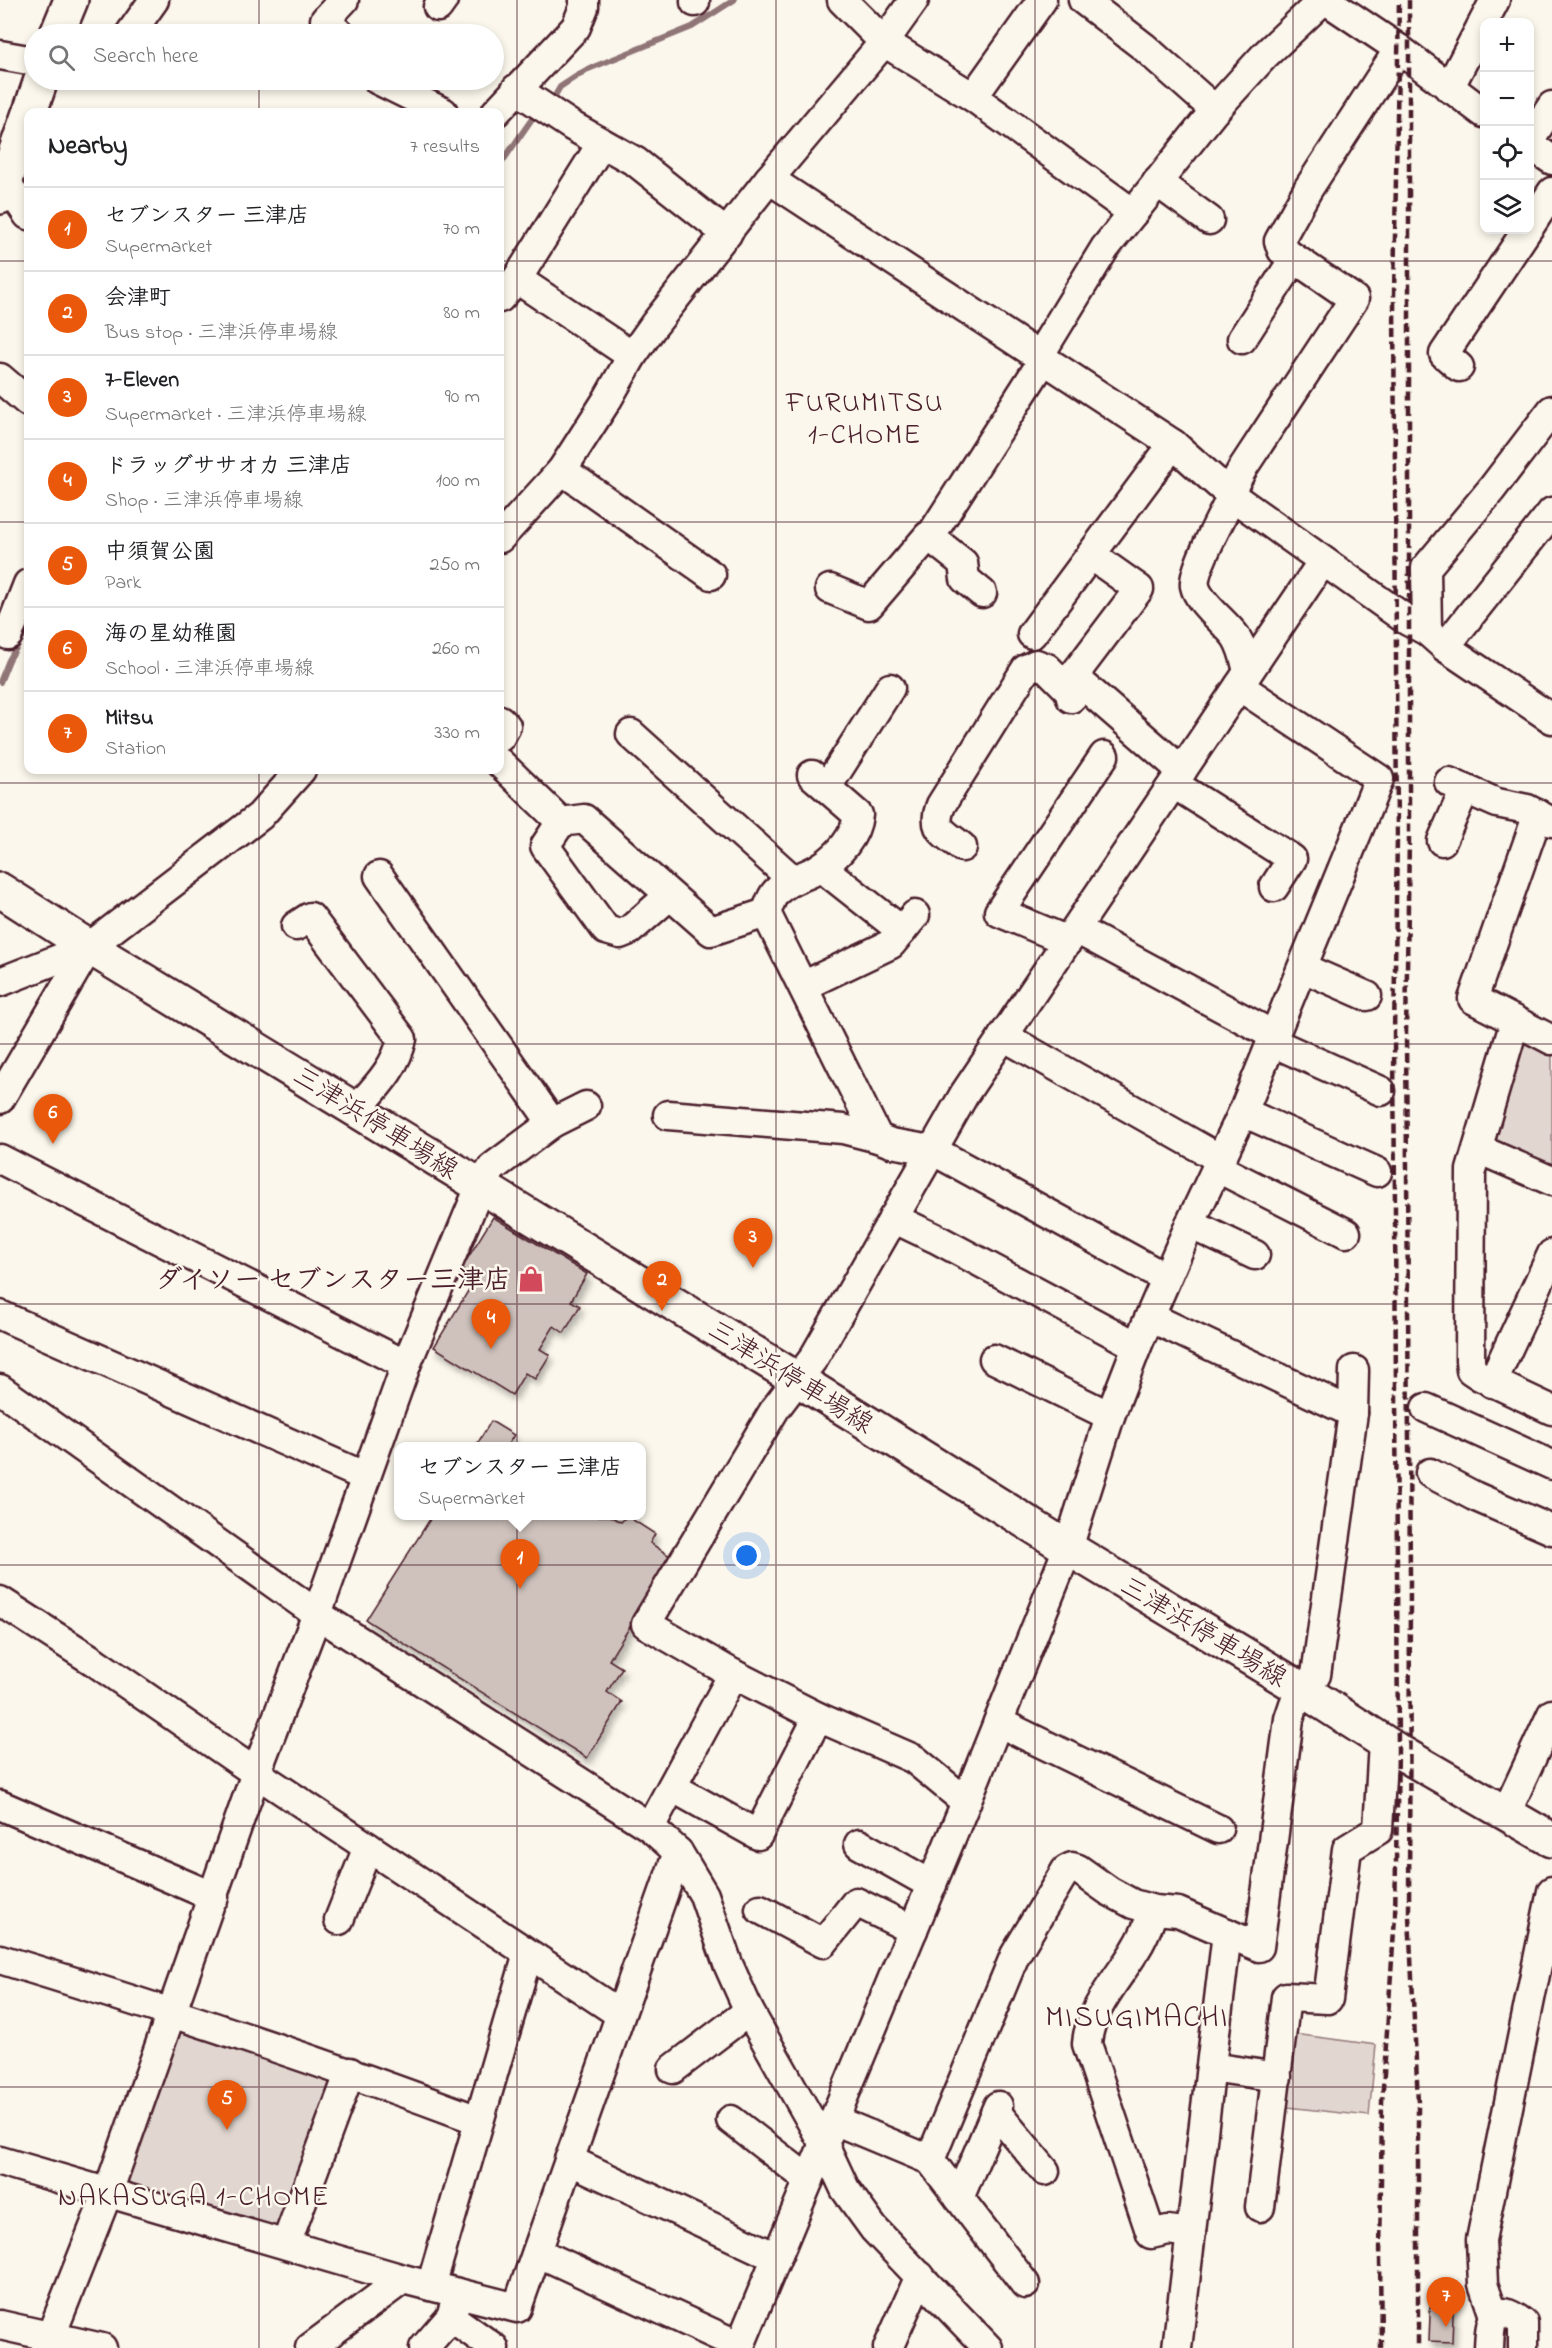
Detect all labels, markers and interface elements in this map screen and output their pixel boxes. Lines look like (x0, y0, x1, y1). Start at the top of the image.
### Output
map controls (1480, 18, 1534, 234)
button: + (1480, 18, 1534, 72)
search box (24, 24, 504, 90)
icon: search (45, 41, 78, 74)
text: Search here (93, 41, 198, 73)
button: − (1480, 72, 1534, 126)
button: locate (1480, 126, 1534, 180)
text: Nearby (48, 128, 127, 166)
text: 7 results (410, 133, 480, 162)
button: layers (1480, 180, 1534, 234)
text: セブンスター 三津店 (105, 201, 309, 233)
text: 1 (64, 215, 71, 244)
text: 70 m (443, 215, 480, 244)
text: Supermarket (105, 233, 212, 262)
text: 会津町 (105, 283, 171, 315)
text: 2 (63, 299, 72, 328)
text: 80 m (443, 299, 480, 328)
text: Bus stop · 三津浜停車場線 (105, 319, 337, 348)
text: 7-Eleven (105, 365, 179, 397)
text: 3 (63, 383, 72, 412)
text: 90 m (445, 383, 480, 412)
district label: FURUMITSU 1-CHOME (785, 384, 944, 457)
text: Supermarket · 三津浜停車場線 (105, 401, 366, 430)
text: ドラッグササオカ 三津店 (105, 451, 352, 483)
text: 4 (63, 467, 72, 496)
text: 100 m (436, 467, 480, 496)
text: Shop · 三津浜停車場線 (105, 487, 303, 516)
text: 中須賀公園 (105, 537, 215, 569)
text: 5 (62, 551, 73, 580)
text: 250 m (429, 551, 480, 580)
text: Park (105, 569, 141, 598)
text: 海の星幼稚園 (105, 619, 237, 651)
text: 6 (63, 635, 72, 664)
text: 260 m (432, 635, 480, 664)
text: School · 三津浜停車場線 (105, 655, 314, 684)
text: Mitsu (105, 703, 153, 735)
text: 7 (63, 719, 72, 748)
text: 330 m (434, 719, 480, 748)
text: Station (105, 735, 166, 764)
street label: 三津浜停車場線 (284, 1058, 465, 1191)
pin: 6 (34, 1094, 72, 1144)
pin: 3 (734, 1218, 772, 1268)
place label: ダイソー セブンスター三津店 (155, 1262, 511, 1301)
pin: 2 (642, 1262, 682, 1311)
shop icon: ダイソー セブンスター三津店 (516, 1264, 546, 1294)
pin: 4 (472, 1300, 510, 1349)
street label: 三津浜停車場線 (699, 1312, 880, 1445)
popup (394, 1442, 646, 1520)
text: セブンスター 三津店 (418, 1453, 622, 1485)
text: Supermarket (418, 1485, 525, 1514)
pin: 1 (500, 1540, 540, 1589)
your location (732, 1541, 761, 1570)
street label: 三津浜停車場線 (1112, 1568, 1294, 1699)
district label: MISUGIMACHI (1045, 1997, 1229, 2041)
pin: 5 (208, 2080, 246, 2130)
district label: NAKASUGA 1-CHOME (58, 2178, 330, 2219)
pin: 7 (1426, 2278, 1466, 2327)

